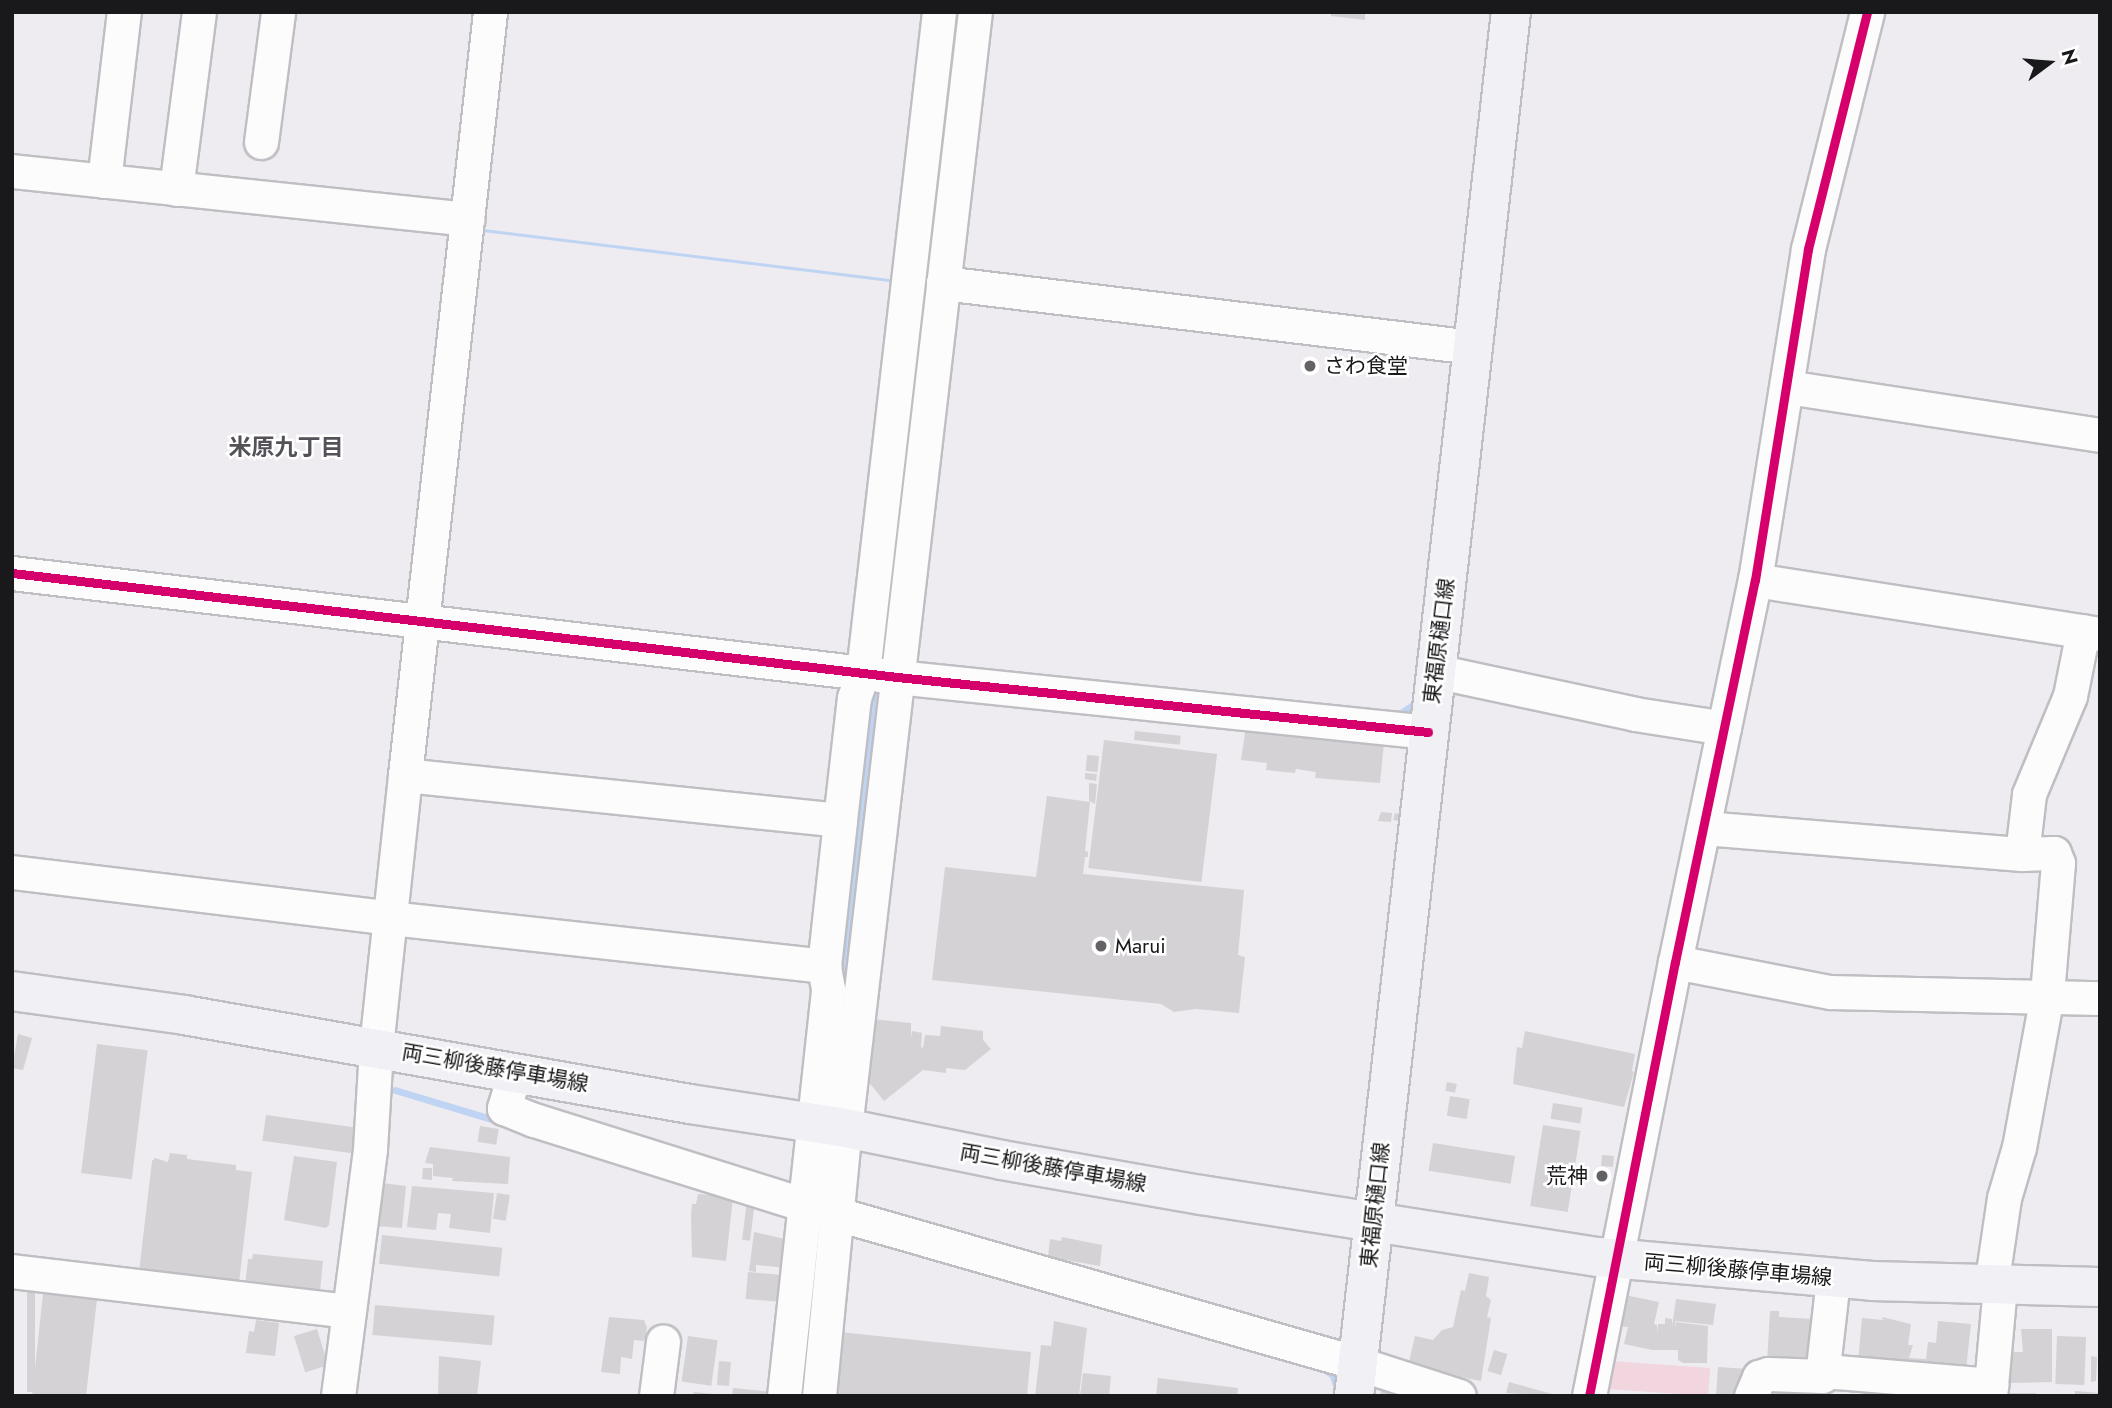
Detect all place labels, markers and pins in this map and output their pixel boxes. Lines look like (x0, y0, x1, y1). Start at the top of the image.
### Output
place label: さわ食堂 (1324, 353, 1408, 379)
marker: さわ食堂 (1302, 358, 1318, 374)
place label: Marui (1115, 933, 1166, 959)
marker: Marui (1093, 938, 1109, 954)
place label: 荒神 (1546, 1163, 1588, 1189)
marker: 荒神 (1594, 1168, 1610, 1184)

